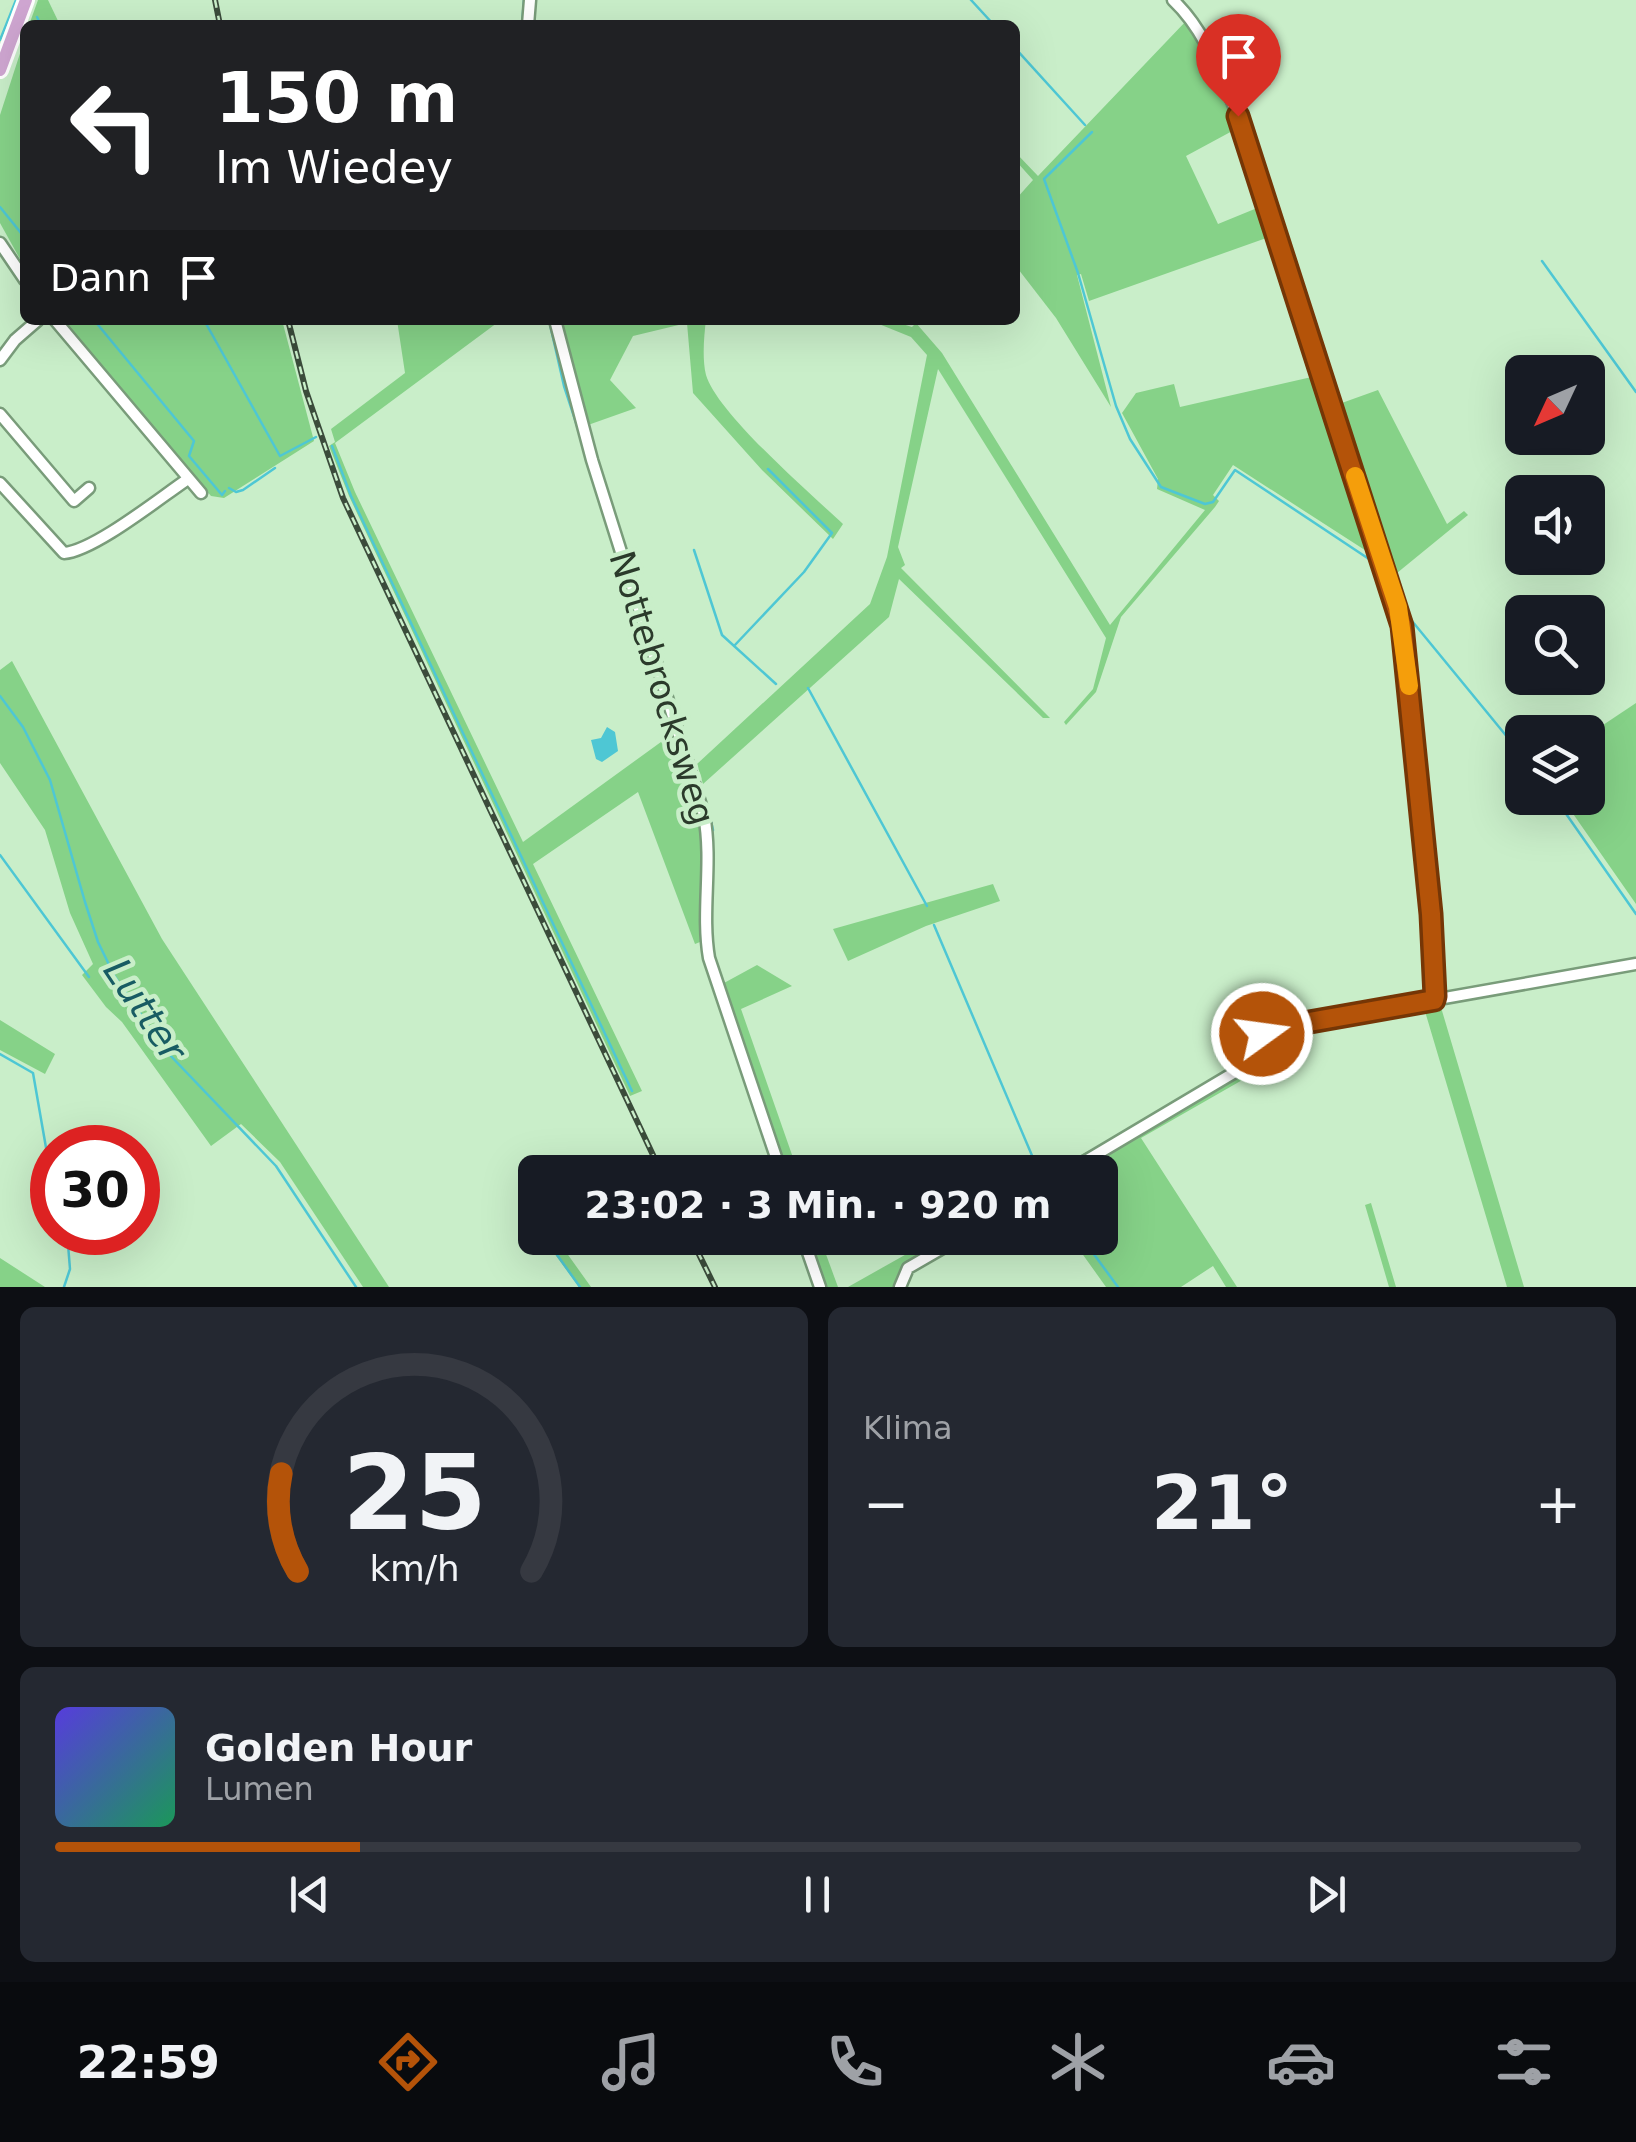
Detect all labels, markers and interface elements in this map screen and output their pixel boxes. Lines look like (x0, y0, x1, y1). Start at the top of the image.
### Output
pin (1196, 14, 1281, 117)
icon: arrive (1211, 29, 1266, 84)
text: 150 m (215, 57, 458, 139)
icon: left (50, 60, 180, 190)
text: Im Wiedey (215, 141, 453, 194)
icon: arrive (171, 250, 226, 305)
text: Dann (50, 256, 151, 300)
north arrow (1505, 355, 1605, 455)
map controls (1505, 355, 1605, 815)
button: sound (1505, 475, 1605, 575)
street label: Nottebrocksweg (601, 546, 723, 830)
button: search (1505, 595, 1605, 695)
button: layers (1505, 715, 1605, 815)
water label: Lutter (95, 950, 196, 1072)
position arrow (1210, 982, 1314, 1086)
speed limit sign: 30 (30, 1125, 160, 1255)
text: 23:02 · 3 Min. · 920 m (585, 1183, 1051, 1227)
text: Klima (863, 1409, 953, 1447)
text: 25 (342, 1432, 486, 1554)
text: 21° (1151, 1459, 1293, 1547)
text: − (863, 1472, 909, 1536)
text: + (1535, 1472, 1581, 1536)
text: km/h (369, 1548, 459, 1589)
text: Golden Hour (205, 1726, 472, 1770)
text: Lumen (205, 1770, 314, 1808)
icon: previous (282, 1867, 337, 1922)
icon: pause (790, 1867, 845, 1922)
icon: next (1299, 1867, 1354, 1922)
icon: directions (373, 2027, 443, 2097)
icon: music (596, 2027, 666, 2097)
icon: phone (820, 2027, 890, 2097)
icon: climate (1043, 2027, 1113, 2097)
icon: car (1266, 2027, 1336, 2097)
icon: filters (1489, 2027, 1559, 2097)
text: 22:59 (77, 2036, 220, 2089)

